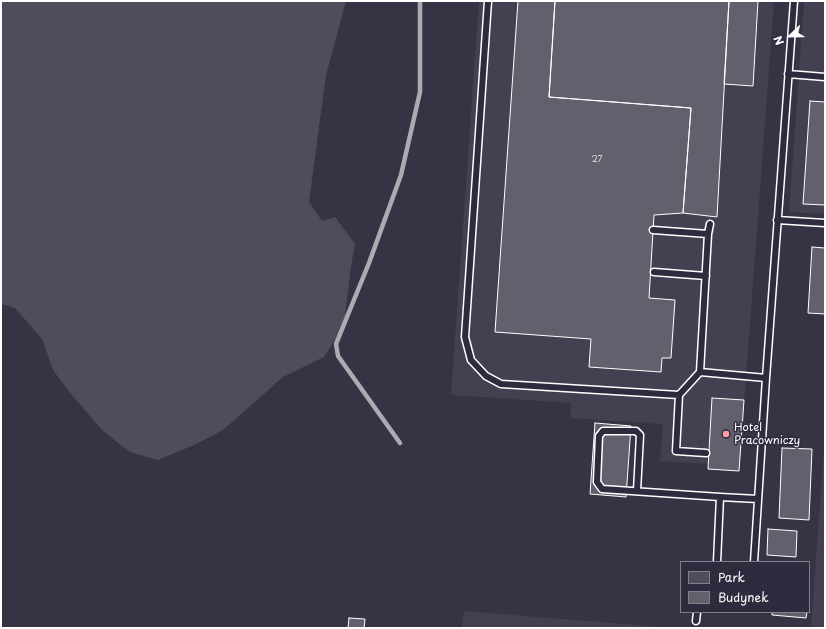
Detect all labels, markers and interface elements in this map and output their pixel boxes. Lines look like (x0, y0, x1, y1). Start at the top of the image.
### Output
north arrow (770, 16, 810, 56)
text: N (769, 33, 788, 48)
house number: 27 (591, 155, 603, 165)
place label: Hotel Pracowniczy (734, 421, 800, 447)
marker: Hotel Pracowniczy (721, 429, 731, 439)
legend (680, 561, 810, 613)
text: Park (718, 568, 745, 586)
text: Budynek (718, 588, 768, 606)

